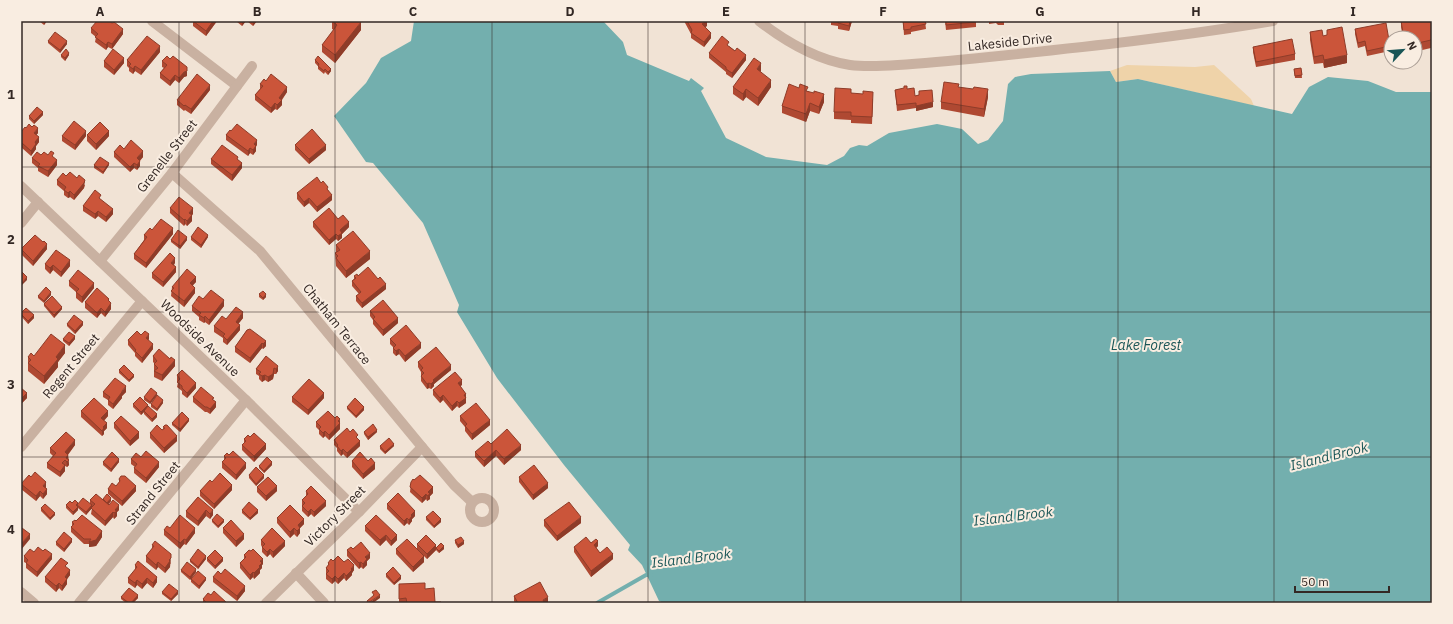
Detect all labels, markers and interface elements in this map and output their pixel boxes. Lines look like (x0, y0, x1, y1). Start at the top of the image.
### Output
text: A (96, 3, 105, 20)
text: B (253, 3, 262, 20)
text: C (409, 3, 418, 20)
text: D (565, 3, 575, 20)
text: E (722, 3, 730, 20)
text: F (879, 3, 887, 20)
text: G (1035, 3, 1045, 20)
text: H (1191, 3, 1201, 20)
text: I (1350, 3, 1356, 20)
street label: Lakeside Drive (967, 29, 1053, 55)
north arrow (1383, 30, 1423, 70)
text: N (1404, 39, 1420, 52)
text: 1 (7, 86, 15, 103)
street label: Grenelle Street (133, 116, 201, 196)
text: 2 (7, 231, 15, 248)
street label: Chatham Terrace (299, 280, 375, 368)
street label: Woodside Avenue (157, 296, 243, 380)
street label: Regent Street (39, 330, 103, 402)
water label: Lake Forest (1111, 336, 1182, 354)
text: 3 (7, 376, 15, 393)
water label: Island Brook (1288, 437, 1371, 474)
street label: Strand Street (122, 458, 184, 528)
street label: Victory Street (301, 482, 369, 550)
water label: Island Brook (972, 502, 1054, 530)
text: 4 (7, 521, 15, 538)
water label: Island Brook (650, 544, 732, 572)
scale bar (1295, 568, 1389, 594)
text: 50 m (1301, 574, 1329, 589)

